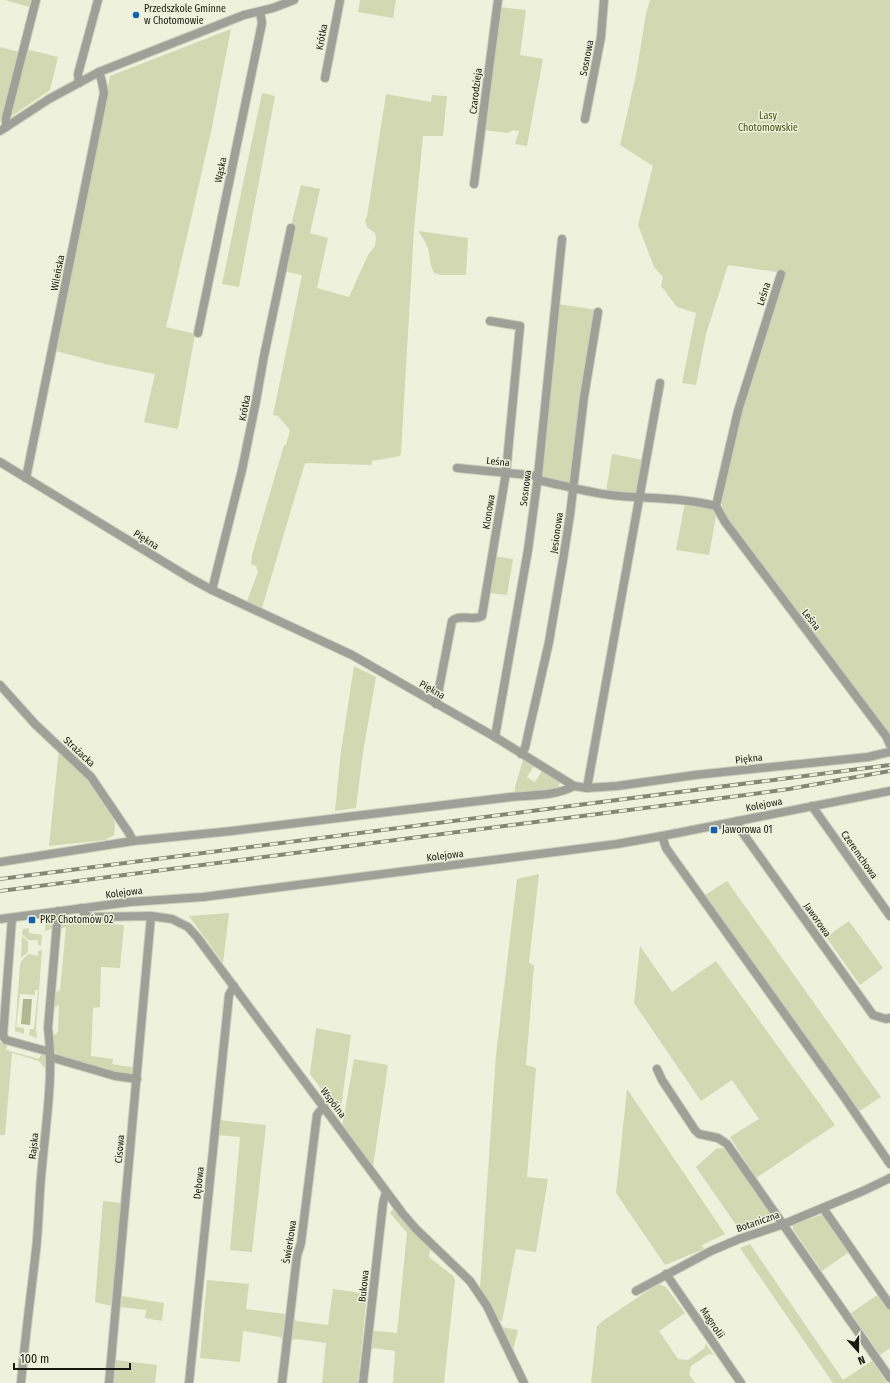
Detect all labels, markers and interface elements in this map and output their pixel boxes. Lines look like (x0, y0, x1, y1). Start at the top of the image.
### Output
place label: Przedszkole Gminne w Chotomowie (144, 3, 226, 27)
marker: Przedszkole Gminne w Chotomowie (131, 10, 141, 20)
street label: Krótka (314, 23, 330, 51)
street label: Sosnowa (578, 39, 596, 77)
street label: Czarodzieja (467, 67, 485, 115)
park label: Lasy Chotomowskie (738, 110, 798, 134)
street label: Wąska (212, 156, 230, 184)
street label: Wileńska (48, 254, 67, 292)
street label: Leśna (755, 281, 773, 307)
street label: Krótka (237, 394, 253, 422)
street label: Leśna (486, 455, 510, 469)
street label: Sosnowa (518, 469, 534, 507)
street label: Klonowa (480, 494, 498, 530)
street label: Jesionowa (548, 511, 566, 554)
street label: Piękna (131, 528, 161, 552)
street label: Leśna (799, 607, 823, 633)
street label: Piękna (417, 678, 447, 702)
street label: Strażacka (61, 734, 97, 770)
street label: Piękna (735, 752, 763, 766)
street label: Kolejowa (745, 796, 783, 814)
place label: Jaworowa 01 (722, 824, 772, 836)
marker: Jaworowa 01 (709, 825, 719, 835)
street label: Czeremchowa (838, 829, 880, 881)
street label: Kolejowa (426, 848, 464, 864)
street label: Kolejowa (105, 885, 143, 901)
street label: Jaworowa (801, 901, 833, 940)
place label: PKP Chotomów 02 (40, 914, 114, 926)
marker: PKP Chotomów 02 (27, 915, 37, 925)
street label: Wspólna (318, 1085, 348, 1121)
street label: Rajska (27, 1132, 41, 1160)
street label: Cisowa (113, 1134, 127, 1164)
street label: Dębowa (191, 1166, 207, 1200)
street label: Botaniczna (735, 1209, 781, 1235)
street label: Świerkowa (279, 1219, 299, 1264)
street label: Bukowa (356, 1269, 372, 1302)
street label: Magnolii (697, 1305, 727, 1341)
north arrow (838, 1331, 878, 1371)
scale bar (14, 1345, 130, 1371)
text: 100 m (20, 1352, 49, 1366)
text: N (856, 1353, 867, 1367)

